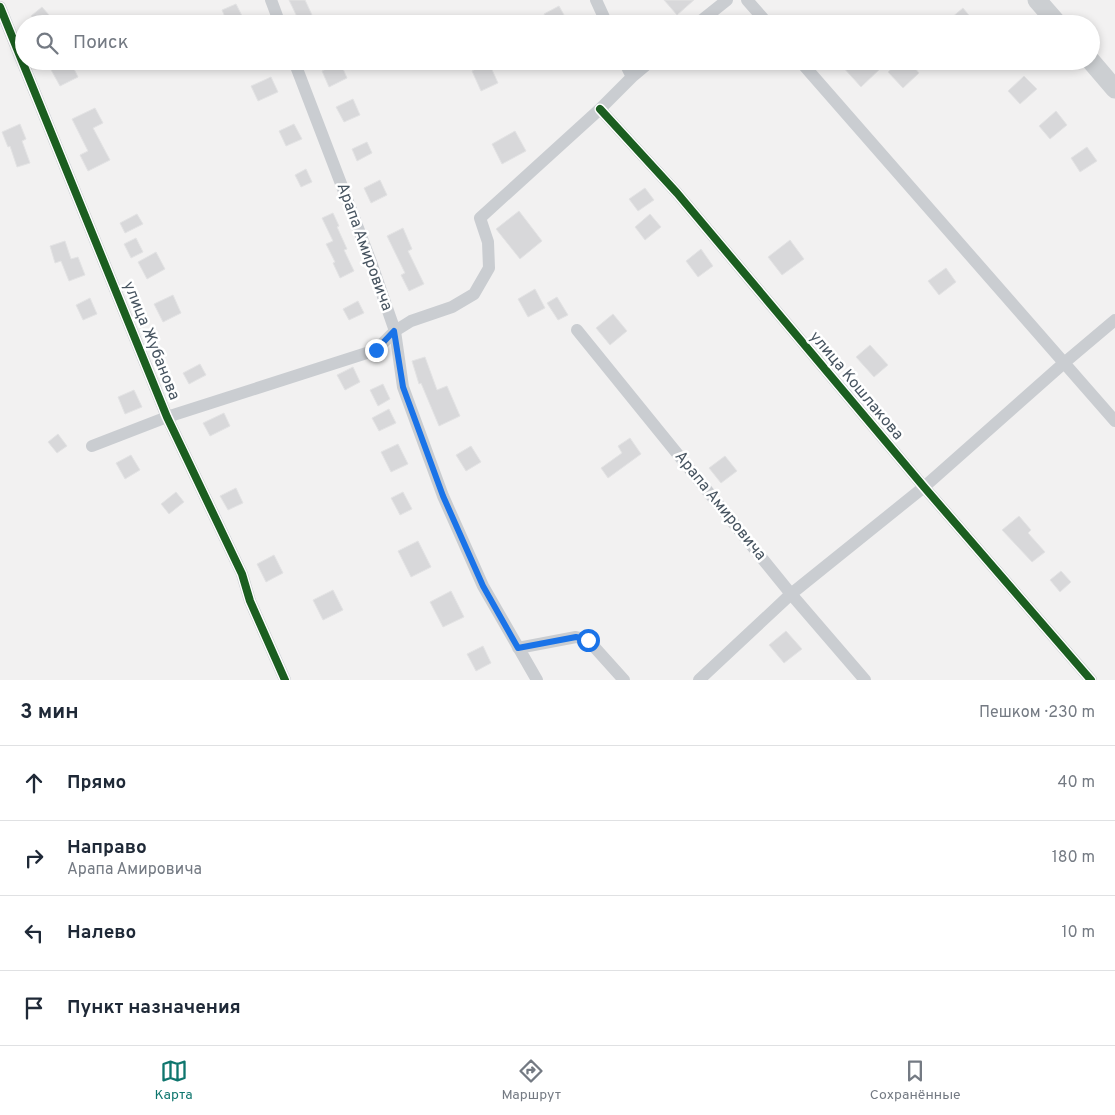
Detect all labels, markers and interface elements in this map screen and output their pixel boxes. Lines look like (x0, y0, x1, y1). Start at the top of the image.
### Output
search box (15, 15, 1100, 70)
icon: search (33, 29, 61, 57)
text: Поиск (73, 31, 129, 55)
street label: Арапа Амировича (332, 180, 396, 314)
street label: улица Жубанова (118, 279, 184, 403)
street label: улица Кошлакова (805, 328, 907, 444)
route end (365, 339, 388, 362)
street label: Арапа Амировича (670, 447, 770, 565)
route start (577, 629, 600, 652)
text: 3 мин (20, 699, 79, 726)
text: Пешком · 230 m (979, 703, 1095, 723)
icon: ahead (20, 769, 48, 797)
text: Прямо (67, 771, 126, 795)
text: 40 m (1057, 773, 1095, 793)
text: Направо (67, 836, 147, 860)
icon: right (20, 844, 48, 872)
text: 180 m (1052, 848, 1095, 868)
text: Арапа Амировича (67, 860, 202, 880)
icon: left (20, 919, 48, 947)
text: Налево (67, 921, 136, 945)
text: 10 m (1061, 923, 1095, 943)
icon: arrive (20, 994, 48, 1022)
text: Пункт назначения (67, 996, 241, 1020)
tab: Карта (154, 1057, 193, 1104)
tab: Маршрут (501, 1057, 561, 1104)
tab: Сохранённые (870, 1057, 961, 1104)

